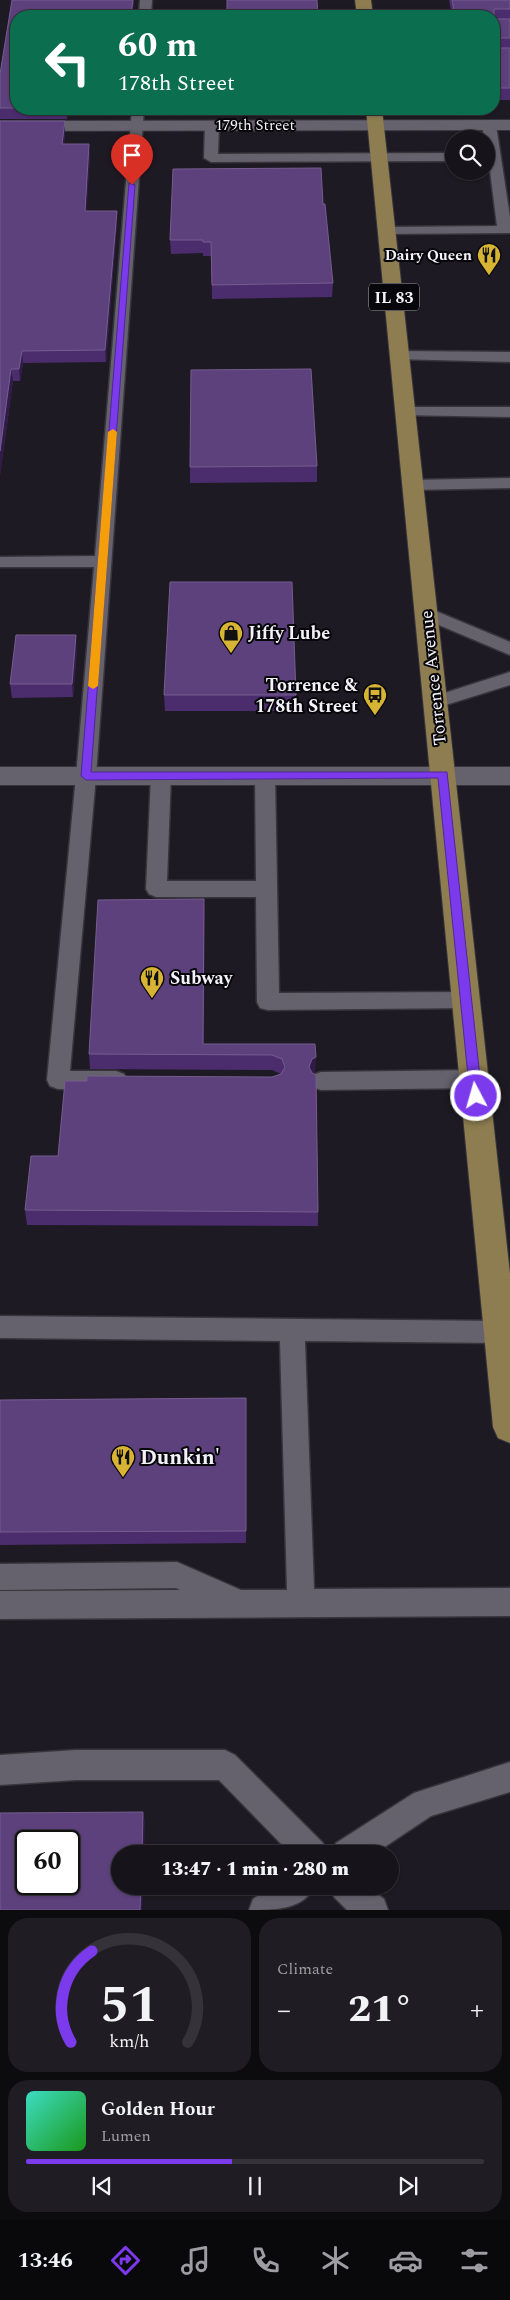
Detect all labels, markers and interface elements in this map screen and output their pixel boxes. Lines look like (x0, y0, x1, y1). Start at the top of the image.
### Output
text: 60 m (118, 19, 198, 72)
icon: left (35, 30, 100, 95)
text: 178th Street (118, 67, 235, 100)
street label: 179th Street (215, 114, 295, 137)
map controls (445, 130, 495, 180)
button: search (445, 130, 495, 180)
pin (111, 134, 153, 185)
icon: arrive (118, 141, 146, 169)
restaurant icon: Dairy Queen (476, 242, 502, 276)
place label: Dairy Queen (385, 244, 472, 267)
road number: IL 83 (369, 284, 419, 310)
street label: Torrence Avenue (413, 609, 454, 747)
shop icon: Jiffy Lube (218, 620, 244, 654)
place label: Jiffy Lube (248, 620, 330, 647)
place label: Torrence & 178th Street (255, 672, 358, 720)
bus stop icon: Torrence & 178th Street (362, 682, 388, 716)
restaurant icon: Subway (139, 965, 165, 999)
place label: Subway (170, 965, 234, 992)
position arrow (449, 1069, 501, 1121)
place label: Dunkin' (140, 1442, 220, 1474)
restaurant icon: Dunkin' (110, 1444, 136, 1478)
speed limit sign: 60 (15, 1830, 80, 1895)
text: 13:47 · 1 min · 280 m (161, 1855, 349, 1884)
text: Climate (277, 1957, 333, 1981)
text: 51 (100, 1966, 159, 2045)
text: 21° (348, 1981, 413, 2039)
text: − (277, 1989, 291, 2032)
text: + (470, 1989, 484, 2032)
text: km/h (109, 2028, 150, 2055)
text: Golden Hour (101, 2095, 215, 2124)
text: Lumen (101, 2124, 151, 2148)
icon: previous (88, 2172, 116, 2200)
icon: pause (241, 2172, 269, 2200)
icon: next (394, 2172, 422, 2200)
icon: directions (108, 2243, 143, 2278)
icon: music (178, 2243, 213, 2278)
icon: phone (248, 2243, 283, 2278)
icon: climate (318, 2243, 353, 2278)
icon: car (388, 2243, 423, 2278)
icon: filters (457, 2243, 492, 2278)
text: 13:46 (17, 2244, 73, 2277)

